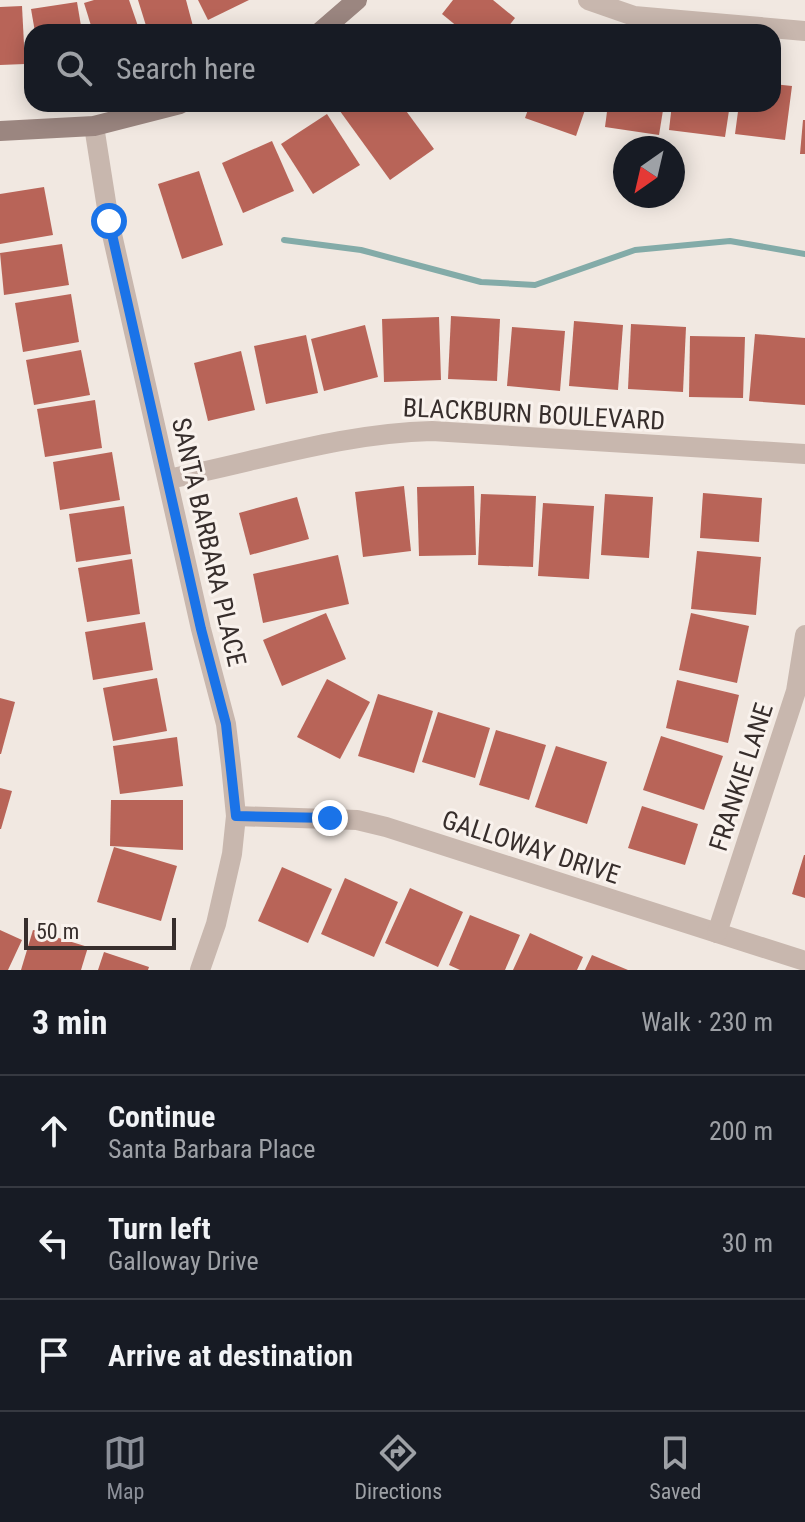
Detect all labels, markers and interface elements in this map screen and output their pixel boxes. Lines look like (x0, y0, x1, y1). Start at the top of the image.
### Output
search box (24, 24, 781, 112)
icon: search (52, 46, 96, 90)
text: Search here (116, 51, 256, 86)
north arrow (613, 136, 685, 208)
route start (91, 203, 127, 239)
street label: BLACKBURN BOULEVARD (402, 392, 666, 436)
street label: SANTA BARBARA PLACE (166, 415, 252, 669)
street label: FRANKIE LANE (703, 699, 779, 855)
route end (312, 800, 348, 836)
street label: GALLOWAY DRIVE (438, 804, 624, 890)
scale bar (24, 914, 176, 950)
text: 50 m (36, 919, 79, 944)
text: 3 min (32, 1002, 108, 1042)
text: Walk · 230 m (641, 1007, 773, 1037)
text: Continue (108, 1099, 215, 1134)
icon: ahead (32, 1109, 76, 1153)
text: 200 m (709, 1116, 773, 1146)
text: Santa Barbara Place (108, 1134, 315, 1164)
text: Turn left (108, 1211, 211, 1246)
icon: left (32, 1221, 76, 1265)
text: 30 m (722, 1228, 773, 1258)
text: Galloway Drive (108, 1246, 259, 1276)
icon: arrive (32, 1333, 76, 1377)
text: Arrive at destination (108, 1338, 353, 1373)
tab: Map (103, 1431, 147, 1504)
tab: Directions (354, 1431, 442, 1504)
tab: Saved (649, 1431, 702, 1504)

